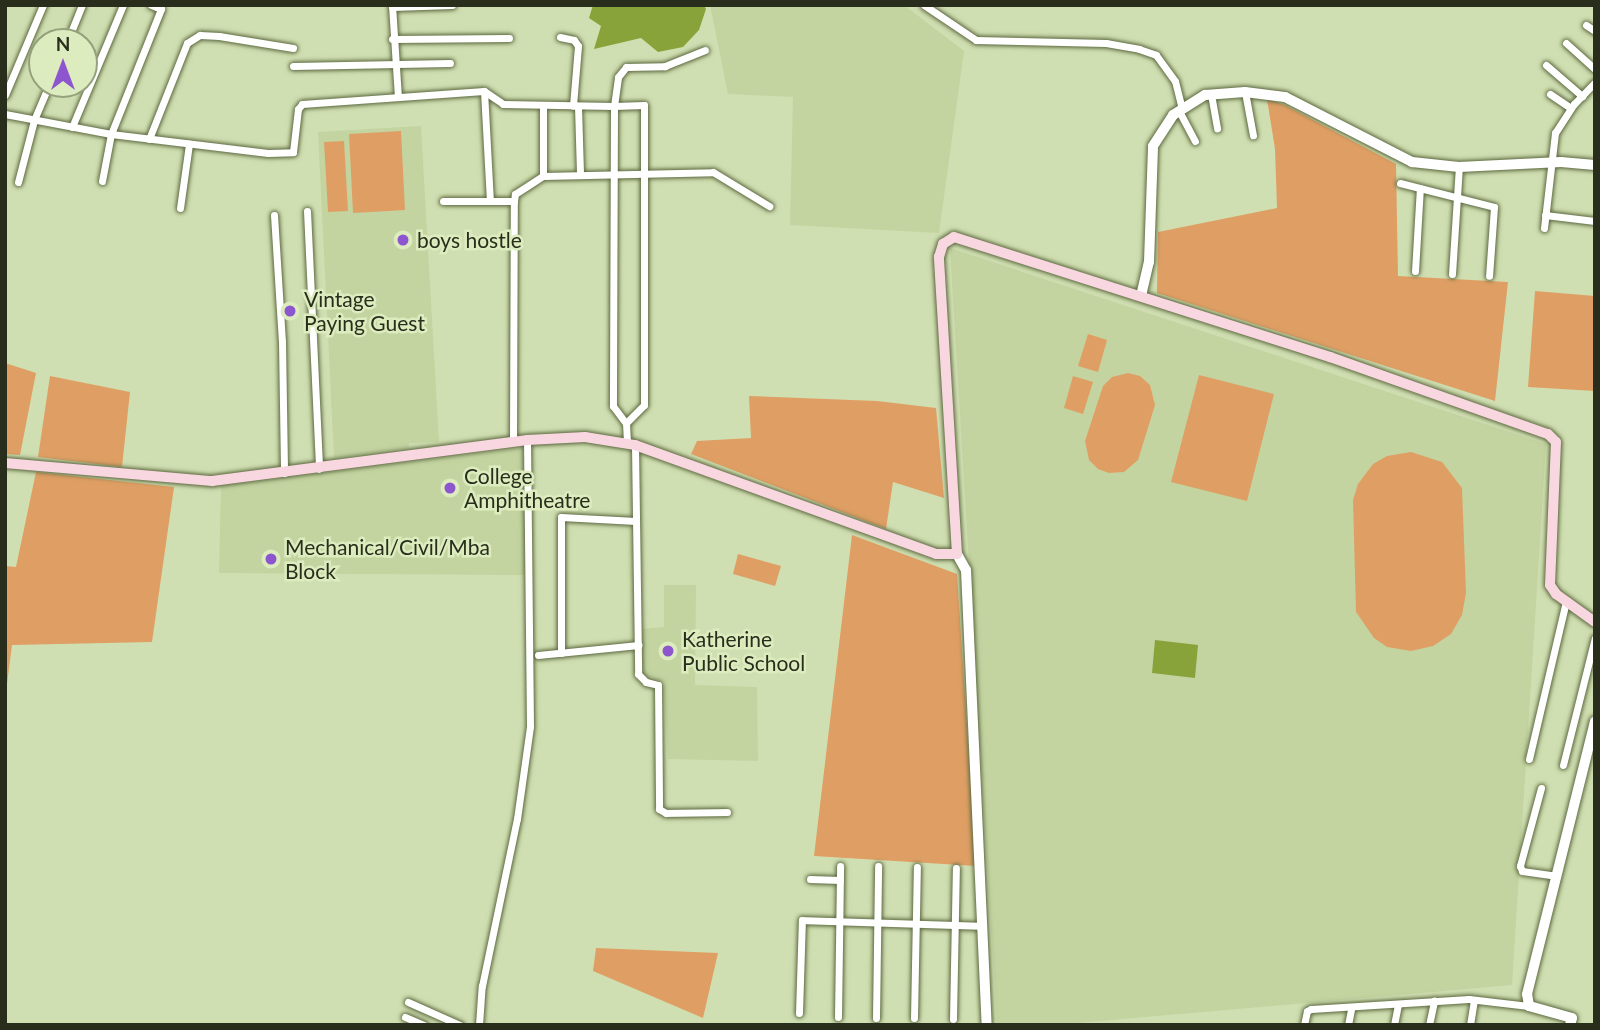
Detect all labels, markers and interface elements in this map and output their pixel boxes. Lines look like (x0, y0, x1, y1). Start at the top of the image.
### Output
north arrow (28, 28, 98, 98)
text: N (56, 32, 70, 55)
place label: boys hostle (417, 227, 522, 253)
marker: boys hostle (395, 232, 411, 248)
place label: Vintage Paying Guest (304, 286, 425, 336)
marker: Vintage Paying Guest (282, 303, 298, 319)
place label: College Amphitheatre (464, 463, 590, 513)
marker: College Amphitheatre (442, 480, 458, 496)
place label: Mechanical/Civil/Mba Block (285, 534, 490, 584)
marker: Mechanical/Civil/Mba Block (263, 551, 279, 567)
place label: Katherine Public School (682, 626, 805, 676)
marker: Katherine Public School (660, 643, 676, 659)

